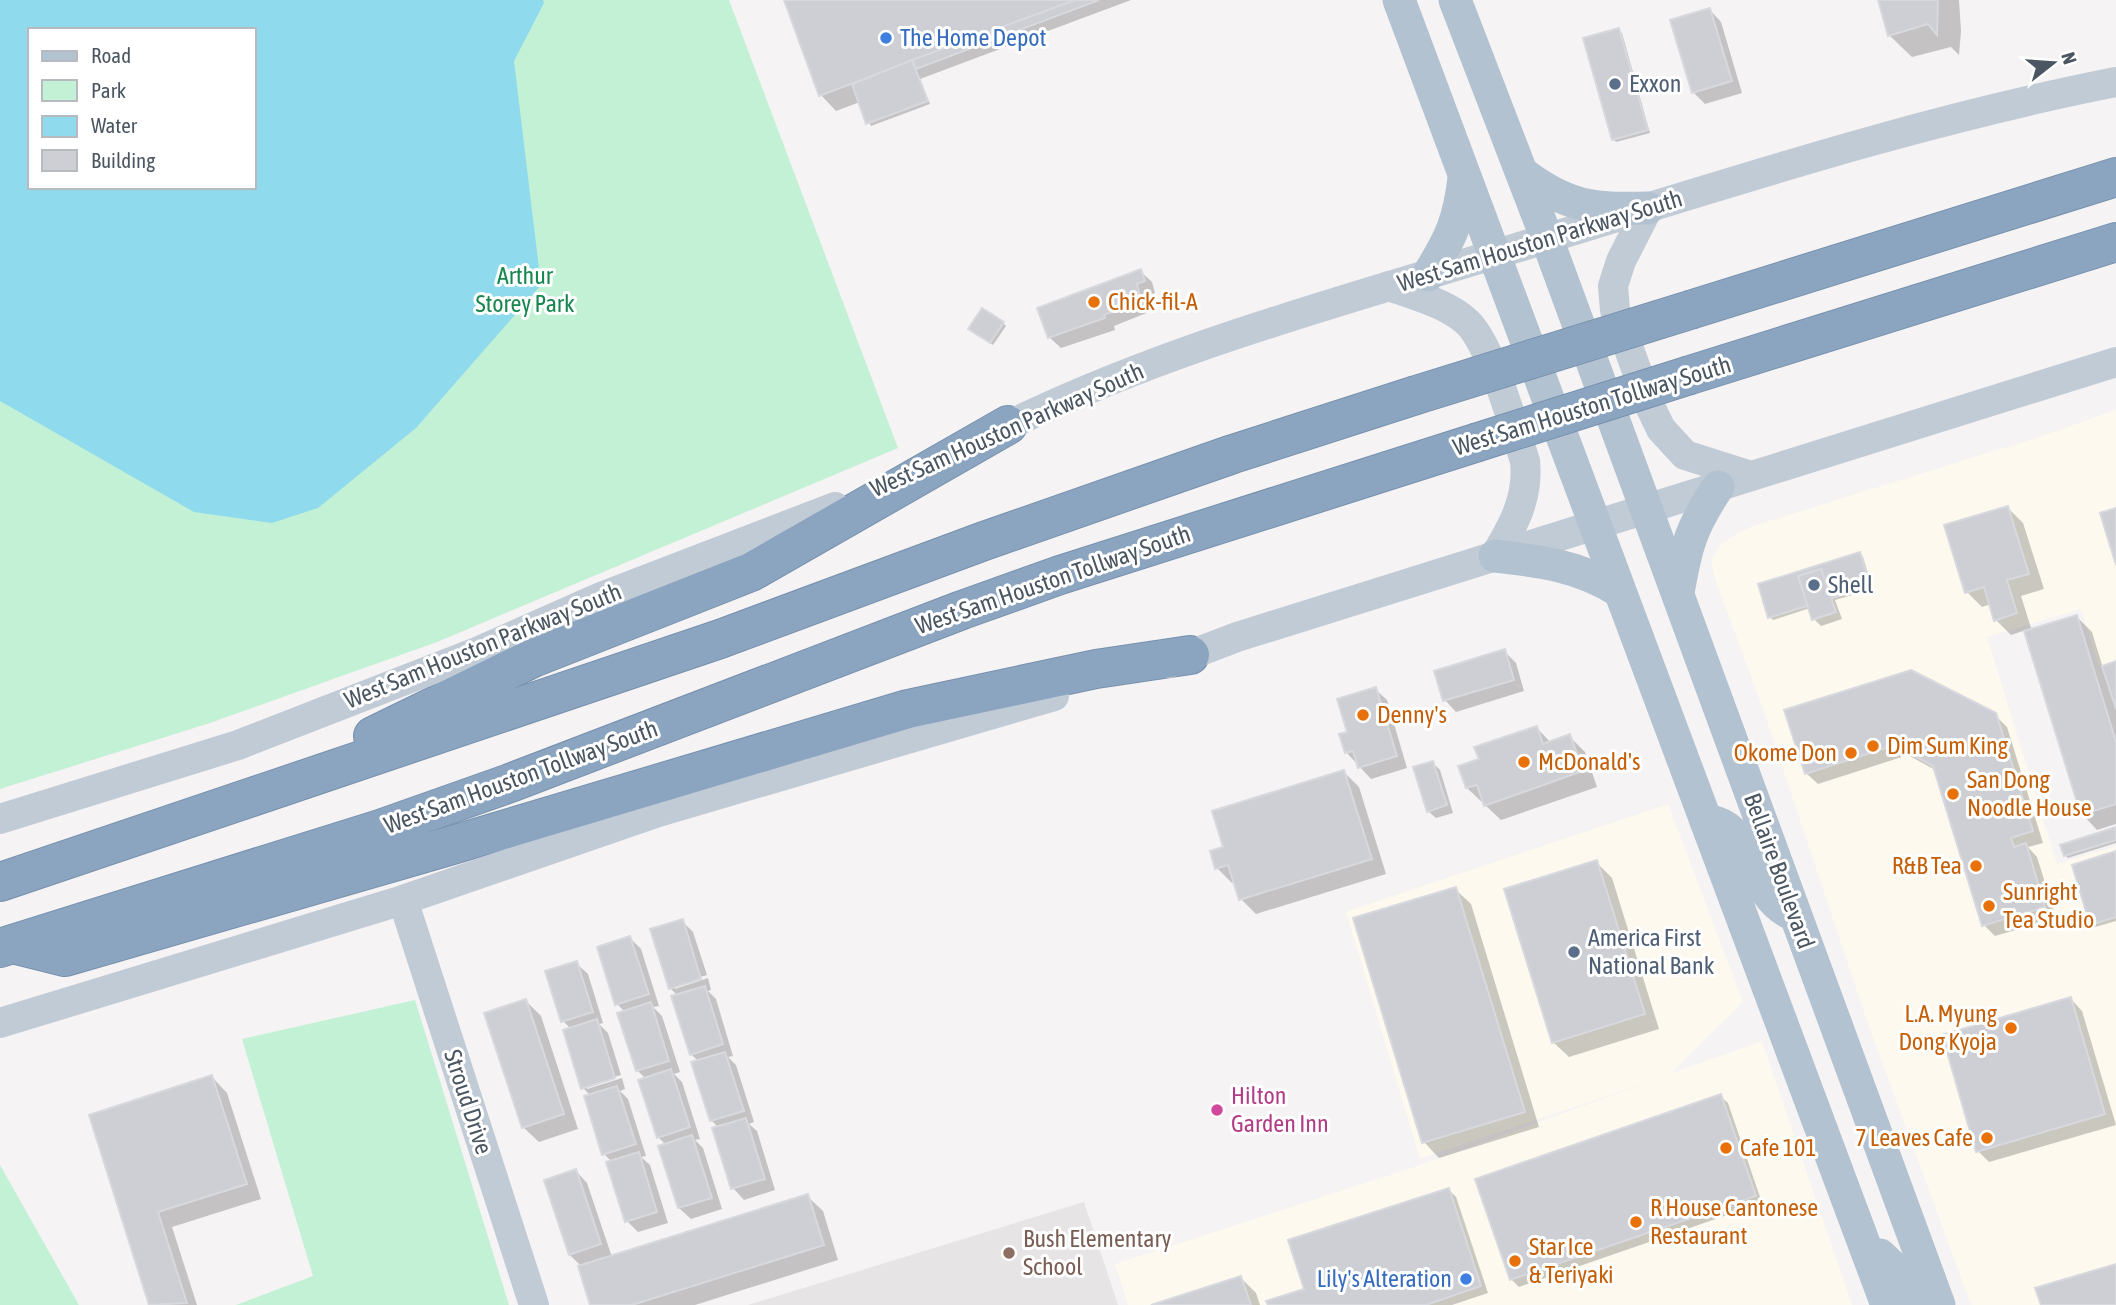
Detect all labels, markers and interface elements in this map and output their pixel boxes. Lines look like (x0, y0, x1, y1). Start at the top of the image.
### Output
place label: The Home Depot (900, 24, 1047, 51)
legend (28, 28, 256, 189)
north arrow (2018, 28, 2088, 98)
marker: The Home Depot (878, 30, 894, 46)
text: Road (91, 43, 131, 67)
text: N (2057, 49, 2081, 67)
place label: Exxon (1629, 70, 1681, 97)
marker: Exxon (1607, 76, 1623, 92)
text: Park (91, 78, 126, 102)
text: Water (91, 113, 138, 137)
text: Building (91, 148, 155, 172)
street label: West Sam Houston Parkway South (1394, 184, 1685, 297)
park label: Arthur Storey Park (475, 262, 575, 317)
place label: Chick-fil-A (1108, 288, 1198, 315)
marker: Chick-fil-A (1086, 294, 1102, 310)
street label: West Sam Houston Tollway South (1450, 350, 1734, 461)
street label: West Sam Houston Parkway South (866, 357, 1148, 502)
street label: West Sam Houston Tollway South (912, 520, 1194, 639)
place label: Shell (1828, 571, 1874, 598)
marker: Shell (1806, 577, 1822, 593)
street label: West Sam Houston Parkway South (340, 578, 625, 714)
place label: Denny's (1377, 701, 1447, 728)
marker: Denny's (1355, 707, 1371, 723)
street label: West Sam Houston Tollway South (380, 714, 661, 839)
place label: Dim Sum King (1887, 732, 2009, 759)
marker: Dim Sum King (1865, 738, 1881, 754)
place label: Okome Don (1734, 739, 1837, 766)
marker: Okome Don (1843, 745, 1859, 761)
place label: McDonald's (1538, 748, 1640, 775)
marker: McDonald's (1516, 754, 1532, 770)
place label: San Dong Noodle House (1967, 766, 2092, 821)
marker: San Dong Noodle House (1945, 786, 1961, 802)
street label: Bellaire Boulevard (1739, 790, 1820, 952)
place label: R&B Tea (1892, 852, 1962, 879)
marker: R&B Tea (1968, 858, 1984, 874)
place label: Sunright Tea Studio (2003, 878, 2094, 933)
marker: Sunright Tea Studio (1981, 898, 1997, 914)
place label: America First National Bank (1588, 924, 1715, 979)
marker: America First National Bank (1566, 944, 1582, 960)
place label: L.A. Myung Dong Kyoja (1898, 1000, 1998, 1055)
marker: L.A. Myung Dong Kyoja (2003, 1020, 2019, 1036)
street label: Stroud Drive (439, 1046, 498, 1157)
place label: Hilton Garden Inn (1231, 1082, 1329, 1137)
marker: Hilton Garden Inn (1209, 1102, 1225, 1118)
place label: 7 Leaves Cafe (1855, 1124, 1973, 1151)
marker: 7 Leaves Cafe (1979, 1130, 1995, 1146)
place label: Cafe 101 (1740, 1134, 1817, 1161)
marker: Cafe 101 (1718, 1140, 1734, 1156)
place label: R House Cantonese Restaurant (1650, 1194, 1818, 1249)
marker: R House Cantonese Restaurant (1628, 1214, 1644, 1230)
place label: Bush Elementary School (1023, 1225, 1172, 1280)
place label: Star Ice & Teriyaki (1529, 1233, 1614, 1288)
marker: Bush Elementary School (1001, 1245, 1017, 1261)
marker: Star Ice & Teriyaki (1507, 1253, 1523, 1269)
place label: Lily's Alteration (1317, 1265, 1452, 1292)
marker: Lily's Alteration (1458, 1271, 1474, 1287)

